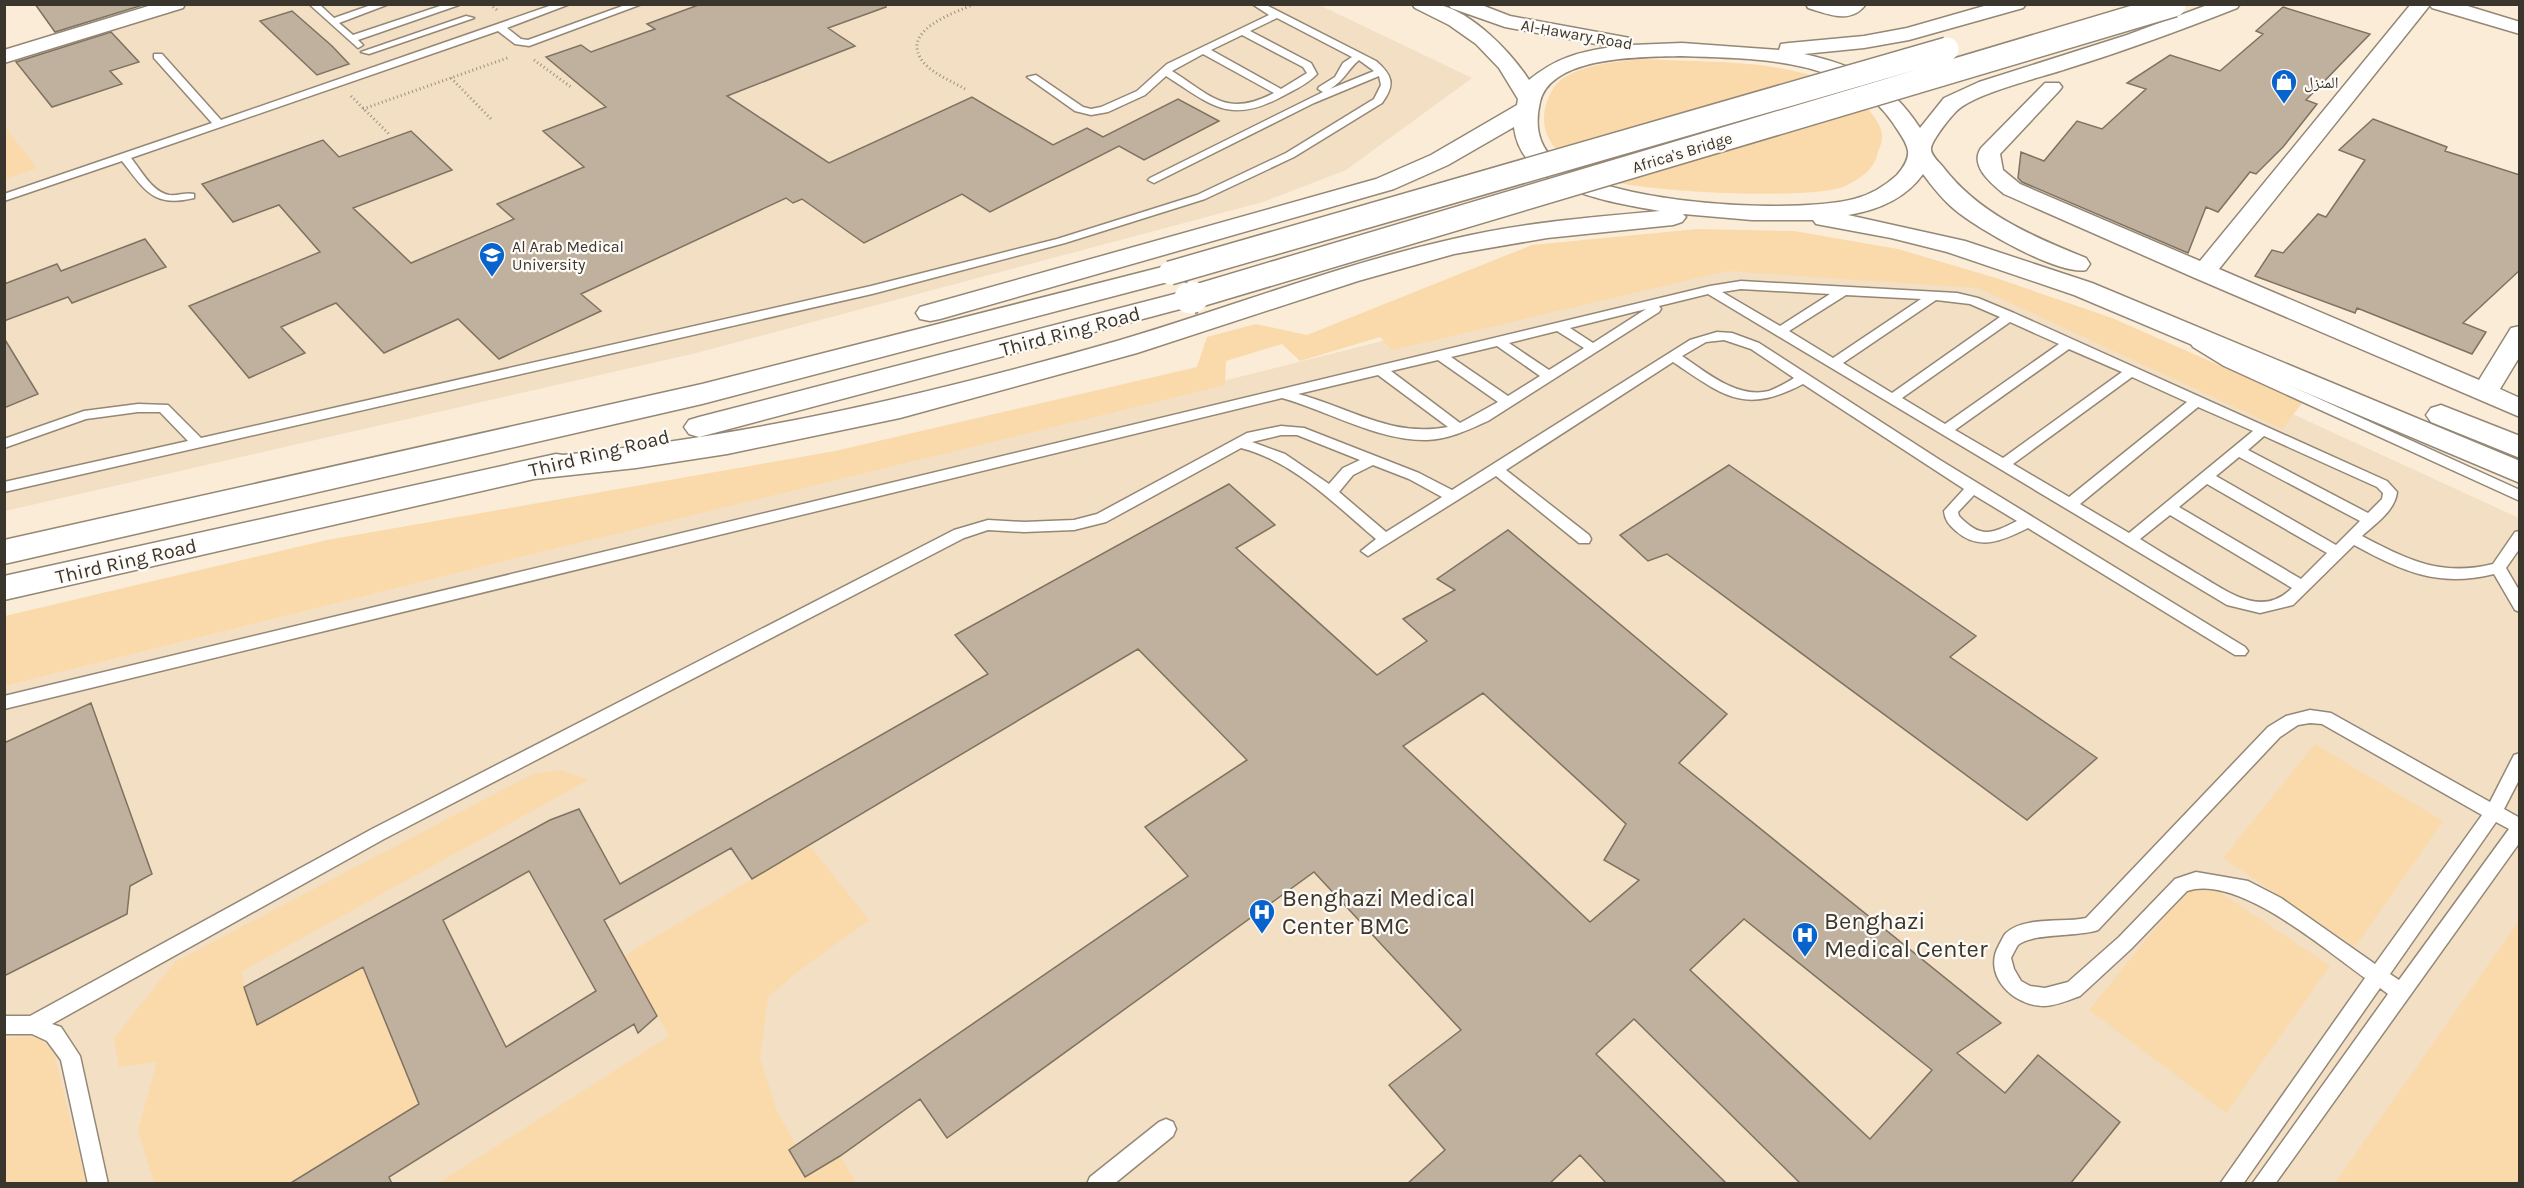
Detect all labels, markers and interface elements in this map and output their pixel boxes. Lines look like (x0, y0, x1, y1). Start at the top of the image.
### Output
street label: Al-Hawary Road (1520, 15, 1634, 54)
shop icon: المنزل (2269, 67, 2299, 105)
place label: المنزل (2304, 73, 2338, 93)
street label: Africa's Bridge (1630, 128, 1735, 177)
place label: Al Arab Medical University (512, 237, 624, 274)
school or university icon: Al Arab Medical University (477, 240, 507, 278)
street label: Third Ring Road (997, 302, 1143, 361)
street label: Third Ring Road (526, 425, 672, 482)
street label: Third Ring Road (53, 534, 199, 589)
place label: Benghazi Medical Center BMC (1282, 884, 1476, 940)
hospital icon: Benghazi Medical Center BMC (1247, 897, 1277, 935)
place label: Benghazi Medical Center (1824, 907, 1988, 963)
hospital icon: Benghazi Medical Center (1790, 920, 1820, 958)

